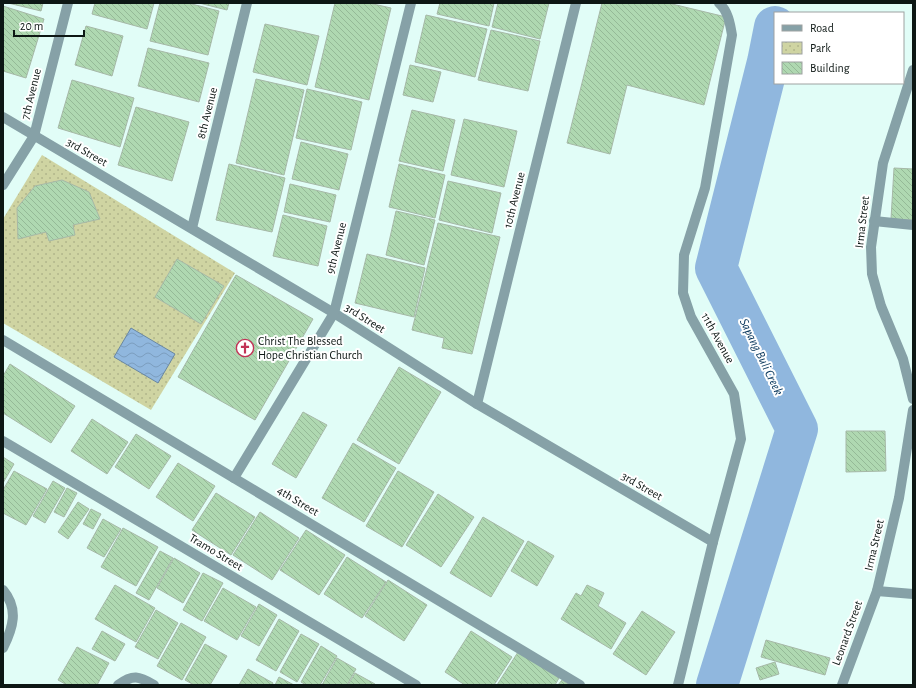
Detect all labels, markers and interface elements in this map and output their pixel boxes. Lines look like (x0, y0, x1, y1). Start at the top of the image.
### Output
scale bar (14, 12, 84, 38)
legend (774, 12, 904, 84)
text: 20 m (20, 20, 43, 32)
text: Road (810, 22, 834, 34)
text: Park (810, 42, 831, 54)
text: Building (810, 62, 850, 74)
street label: 7th Avenue (19, 67, 43, 121)
street label: 8th Avenue (195, 86, 219, 140)
street label: 3rd Street (64, 135, 110, 169)
street label: 10th Avenue (501, 171, 527, 229)
street label: Irma Street (853, 195, 871, 249)
street label: 9th Avenue (324, 221, 348, 275)
street label: 3rd Street (343, 301, 388, 335)
street label: 11th Avenue (699, 311, 737, 365)
water label: Sapang Buli Creek (737, 317, 785, 397)
place label: Christ The Blessed Hope Christian Church (258, 335, 363, 361)
church icon: Christ The Blessed Hope Christian Church (235, 338, 255, 358)
street label: 3rd Street (619, 469, 665, 503)
street label: 4th Street (275, 484, 321, 518)
street label: Irma Street (862, 518, 886, 572)
street label: Tramo Street (187, 531, 245, 573)
street label: Leonard Street (830, 599, 864, 667)

